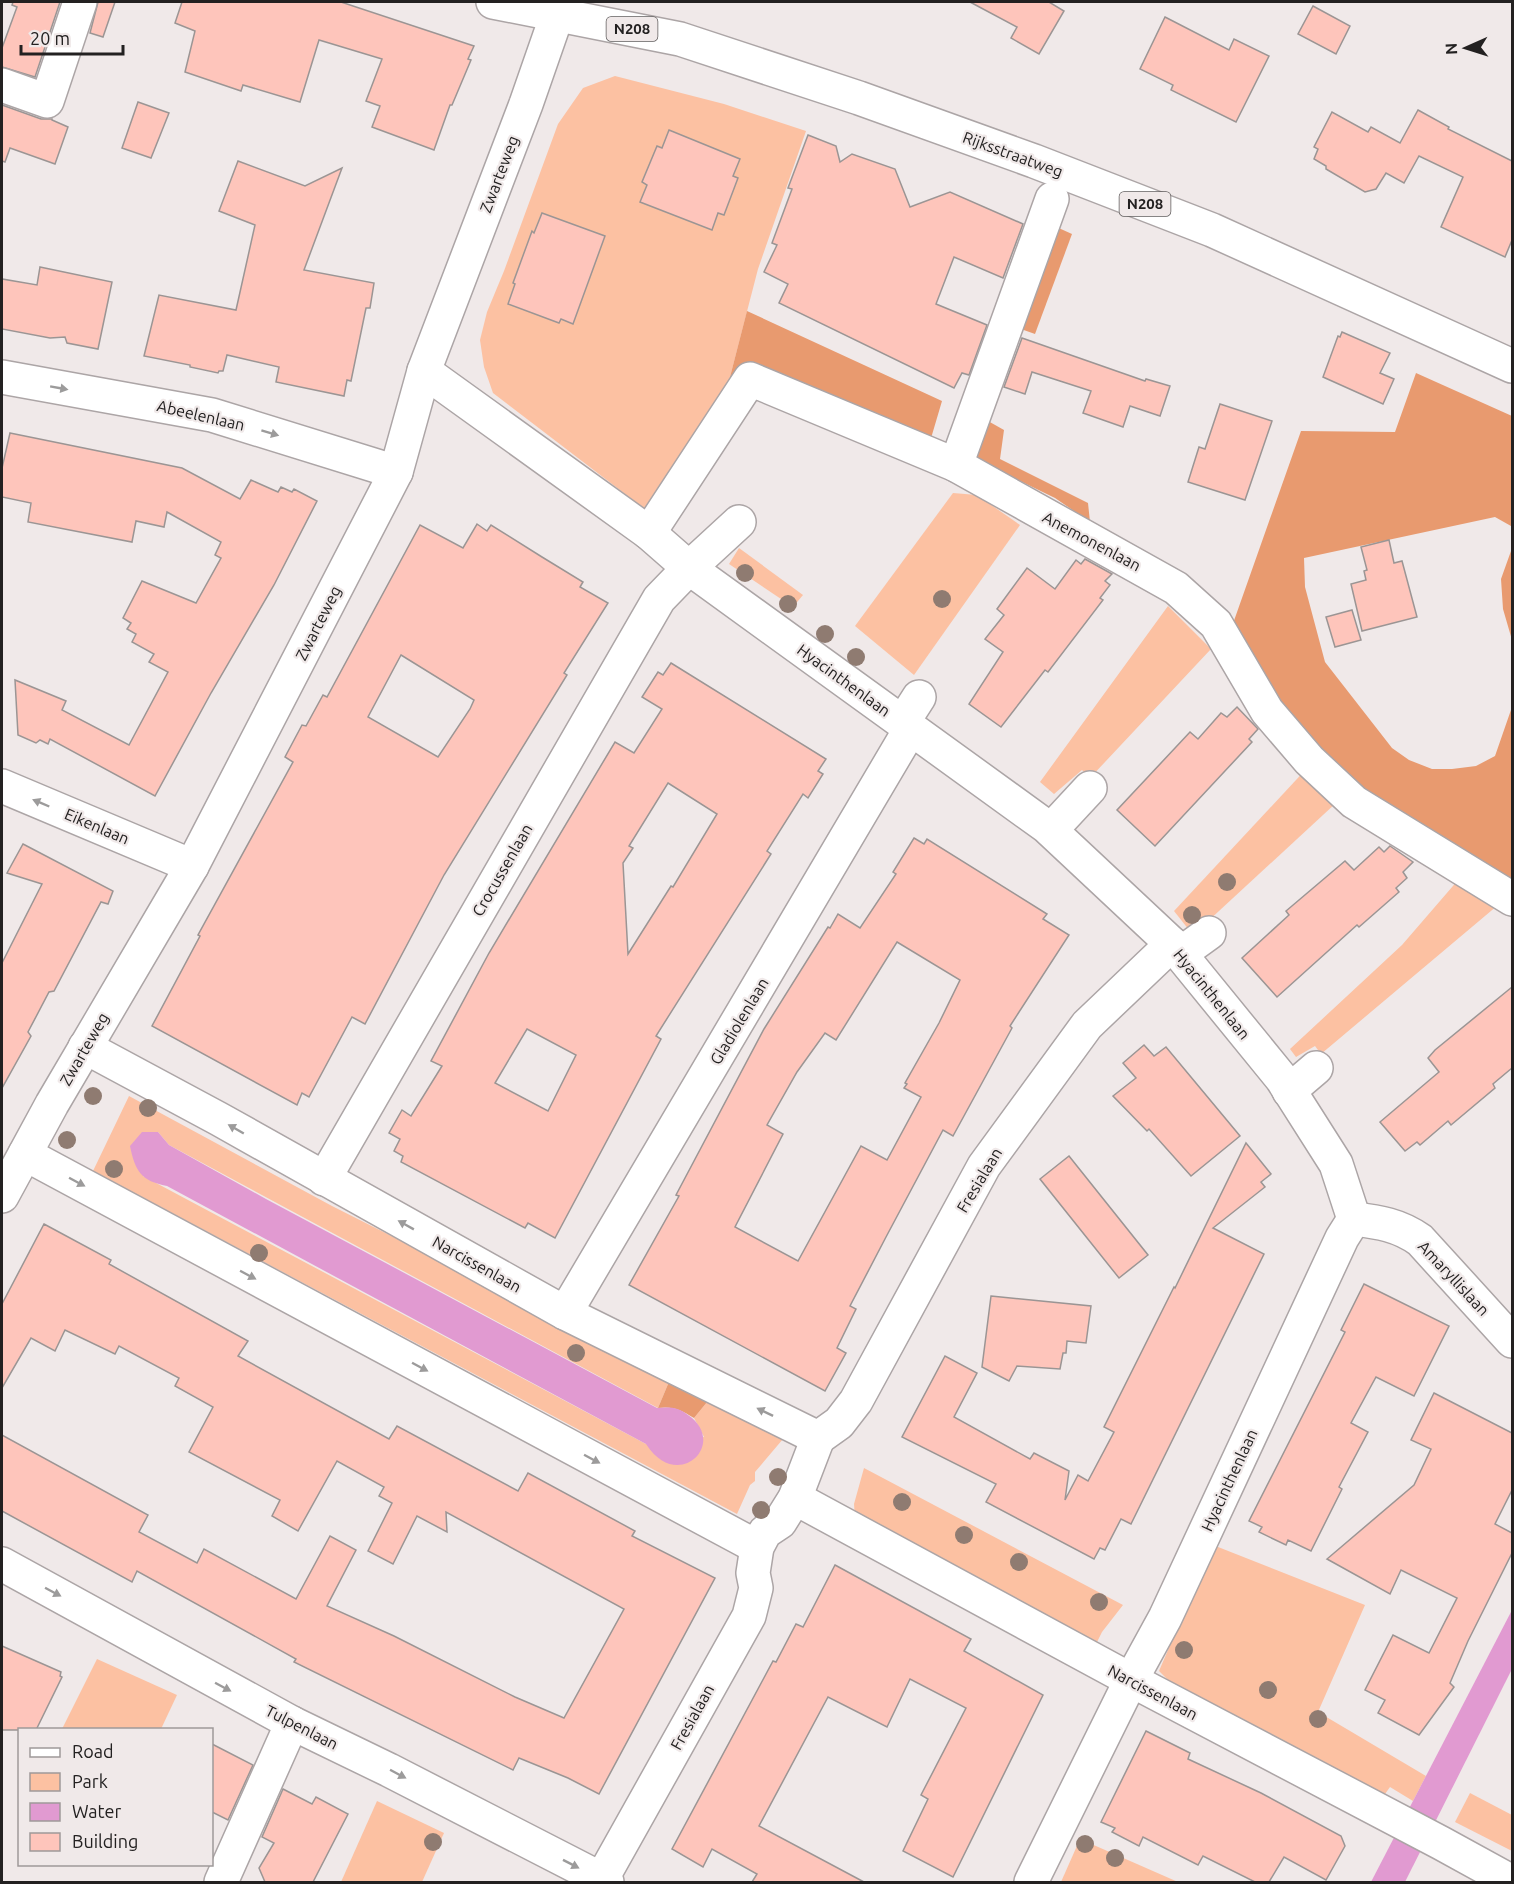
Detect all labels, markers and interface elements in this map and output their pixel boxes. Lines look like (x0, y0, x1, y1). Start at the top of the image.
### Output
road number: N208 (606, 17, 658, 41)
scale bar (21, 18, 123, 56)
north arrow (1436, 18, 1496, 78)
text: 20 m (30, 28, 70, 48)
text: N (1442, 42, 1460, 55)
street label: Rijksstraatweg (960, 128, 1066, 180)
street label: Zwarteweg (476, 133, 522, 215)
road number: N208 (1120, 192, 1170, 216)
one-way arrow (50, 383, 69, 392)
street label: Abeelenlaan (155, 396, 247, 434)
one-way arrow (261, 429, 279, 438)
street label: Anemonenlaan (1040, 508, 1144, 574)
street label: Zwarteweg (292, 583, 344, 663)
street label: Hyacinthenlaan (794, 640, 894, 720)
one-way arrow (32, 797, 50, 807)
street label: Eikenlaan (62, 804, 132, 848)
street label: Crocussenlaan (468, 821, 536, 919)
street label: Hyacinthenlaan (1170, 945, 1254, 1043)
street label: Gladiolenlaan (706, 975, 772, 1067)
street label: Zwarteweg (56, 1009, 112, 1089)
one-way arrow (228, 1124, 245, 1134)
street label: Fresialaan (953, 1145, 1005, 1215)
one-way arrow (68, 1177, 85, 1187)
one-way arrow (398, 1220, 415, 1230)
street label: Narcissenlaan (429, 1232, 525, 1296)
street label: Amaryllislaan (1415, 1237, 1493, 1319)
one-way arrow (240, 1270, 257, 1280)
one-way arrow (411, 1362, 428, 1372)
one-way arrow (757, 1407, 774, 1417)
street label: Hyacinthenlaan (1197, 1426, 1261, 1534)
one-way arrow (583, 1454, 600, 1464)
one-way arrow (45, 1587, 62, 1597)
street label: Narcissenlaan (1105, 1661, 1201, 1723)
street label: Fresialaan (667, 1681, 717, 1753)
one-way arrow (215, 1682, 232, 1692)
street label: Tulpenlaan (263, 1701, 341, 1753)
legend (18, 1728, 213, 1866)
text: Road (72, 1741, 114, 1761)
one-way arrow (389, 1769, 406, 1779)
text: Park (72, 1771, 108, 1791)
text: Water (72, 1801, 122, 1821)
text: Building (72, 1831, 138, 1851)
one-way arrow (562, 1859, 579, 1869)

